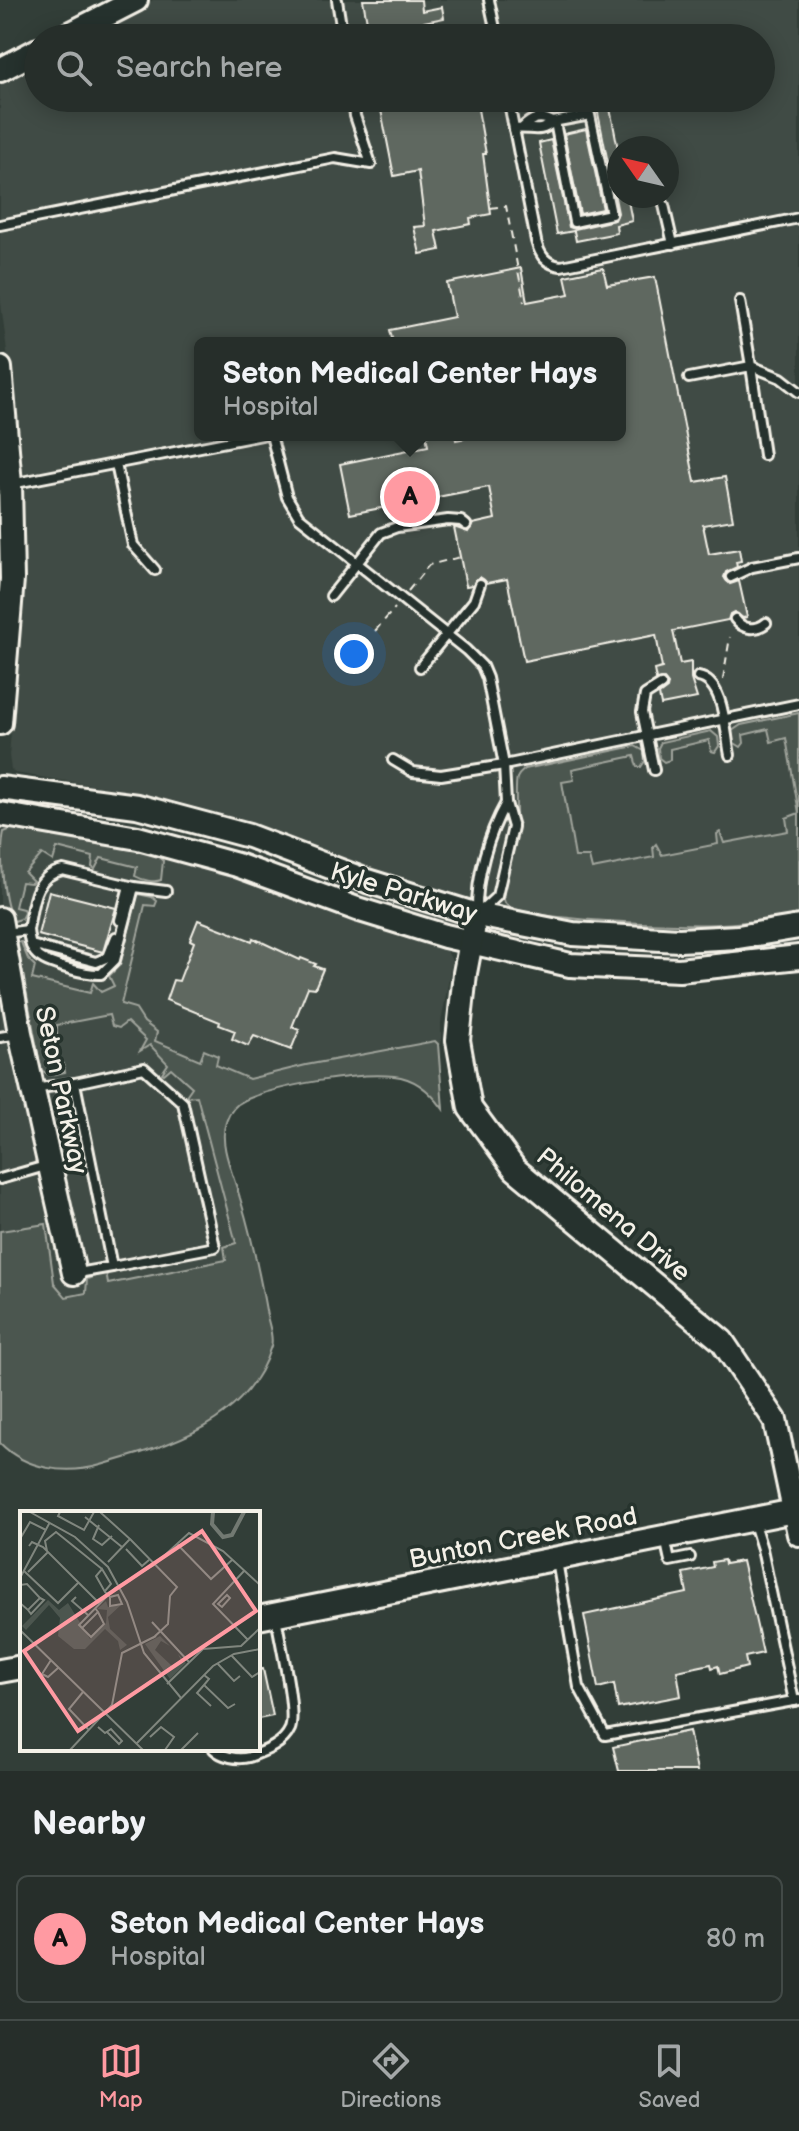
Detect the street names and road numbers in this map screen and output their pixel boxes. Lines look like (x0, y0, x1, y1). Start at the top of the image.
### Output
street label: Kyle Parkway (326, 856, 481, 931)
street label: Seton Parkway (28, 1004, 93, 1177)
street label: Philomena Drive (530, 1142, 696, 1289)
street label: Bunton Creek Road (407, 1501, 640, 1576)

